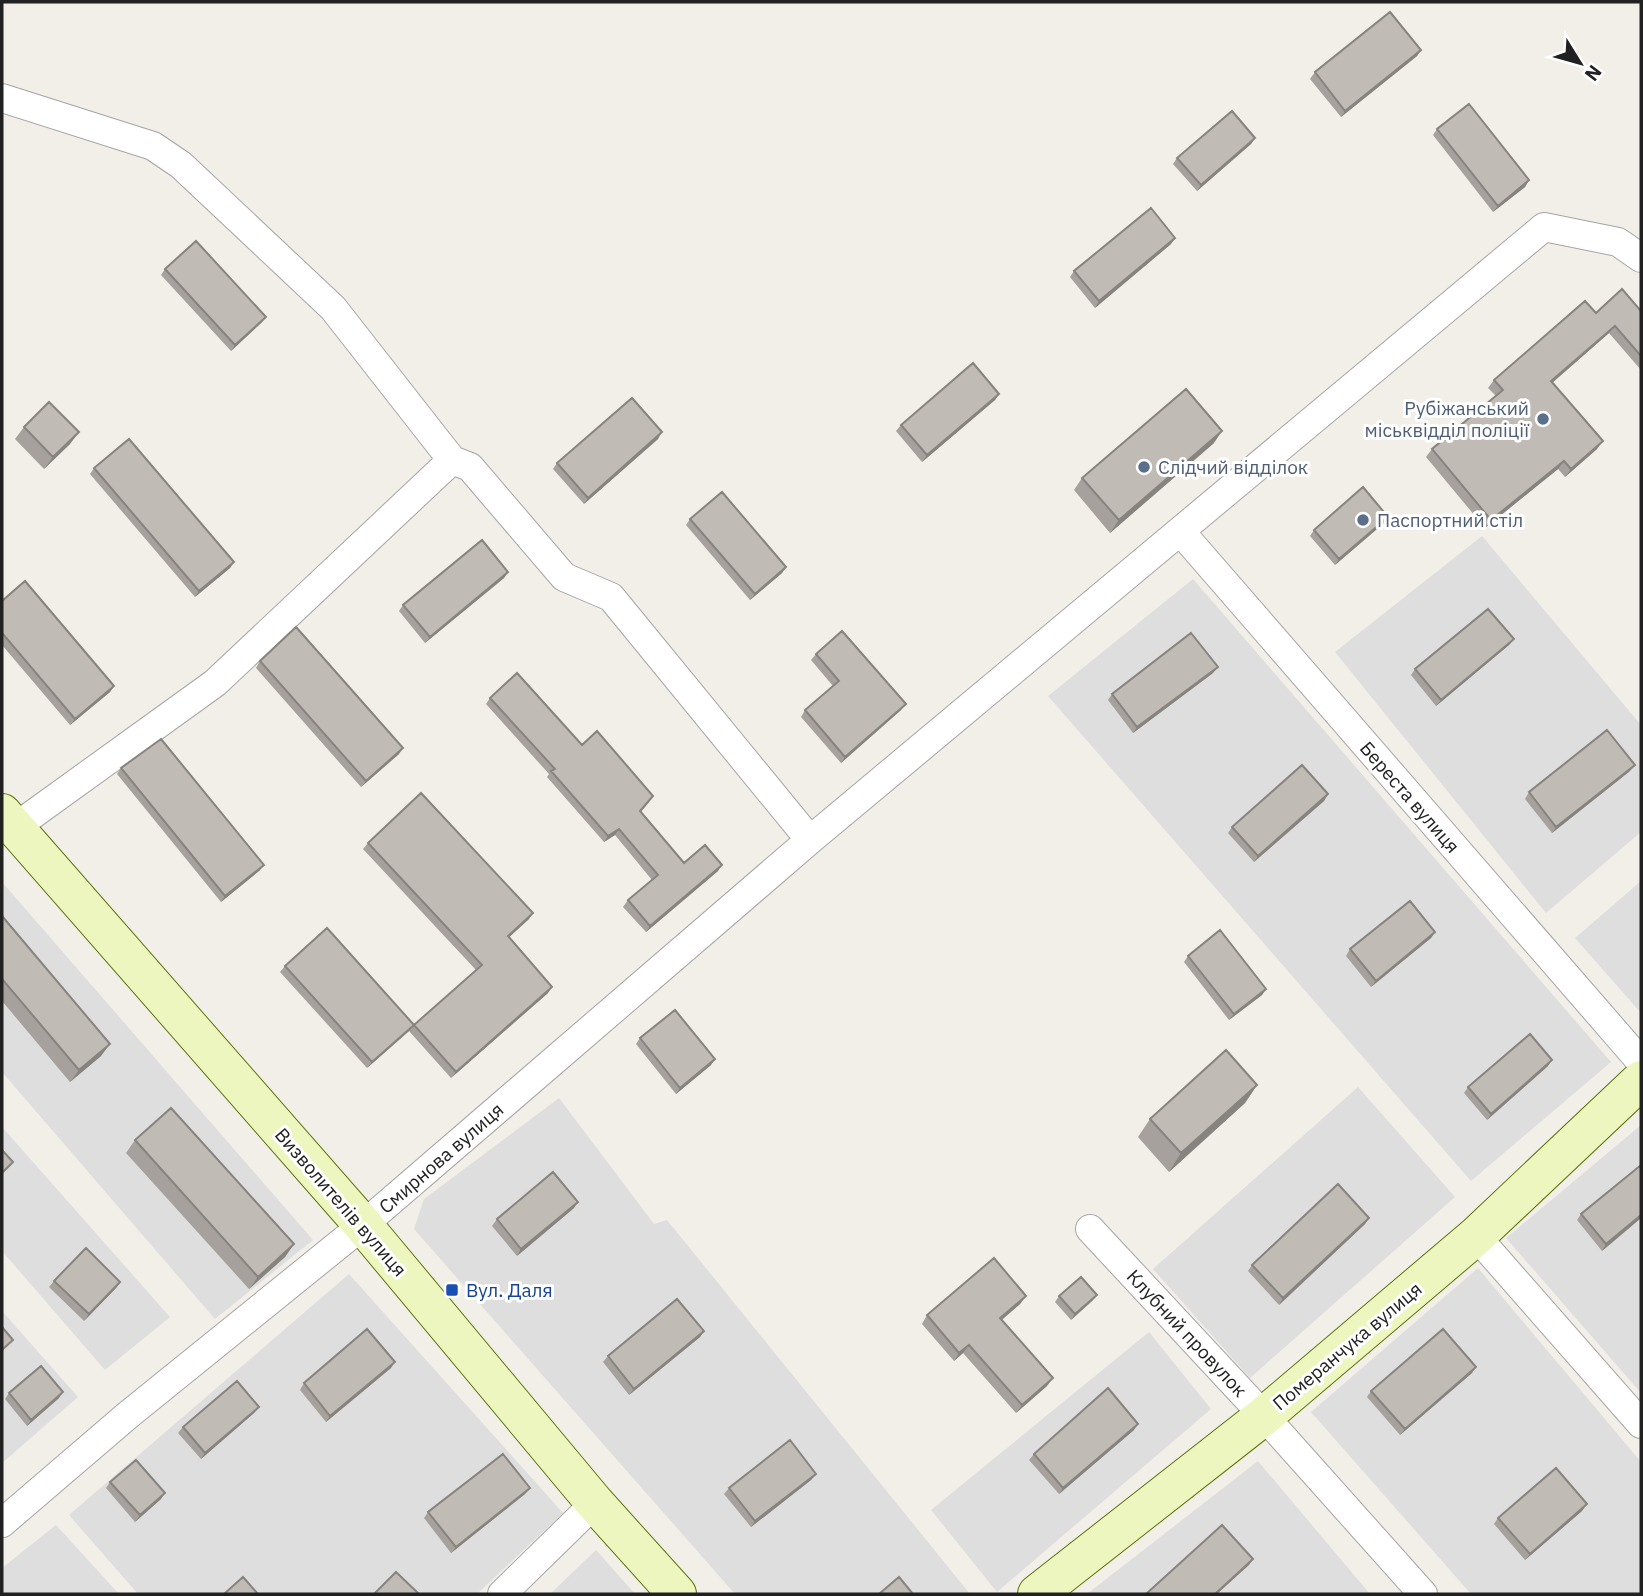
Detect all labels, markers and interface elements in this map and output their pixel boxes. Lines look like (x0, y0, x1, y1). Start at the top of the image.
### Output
north arrow (1545, 28, 1615, 98)
text: N (1580, 61, 1607, 86)
place label: Рубіжанський міськвідділ поліції (1365, 396, 1530, 442)
marker: Рубіжанський міськвідділ поліції (1535, 411, 1551, 427)
place label: Слідчий відділок (1158, 455, 1308, 479)
marker: Слідчий відділок (1136, 459, 1152, 475)
place label: Паспортний стіл (1377, 508, 1523, 532)
marker: Паспортний стіл (1355, 512, 1371, 528)
street label: Береста вулиця (1355, 736, 1465, 858)
street label: Смирнова вулиця (374, 1097, 508, 1219)
street label: Визволителів вулиця (270, 1123, 412, 1281)
street label: Клубний провулок (1122, 1264, 1252, 1402)
street label: Померанчука вулиця (1267, 1277, 1427, 1415)
place label: Вул. Даля (466, 1278, 553, 1302)
marker: Вул. Даля (444, 1282, 460, 1298)

